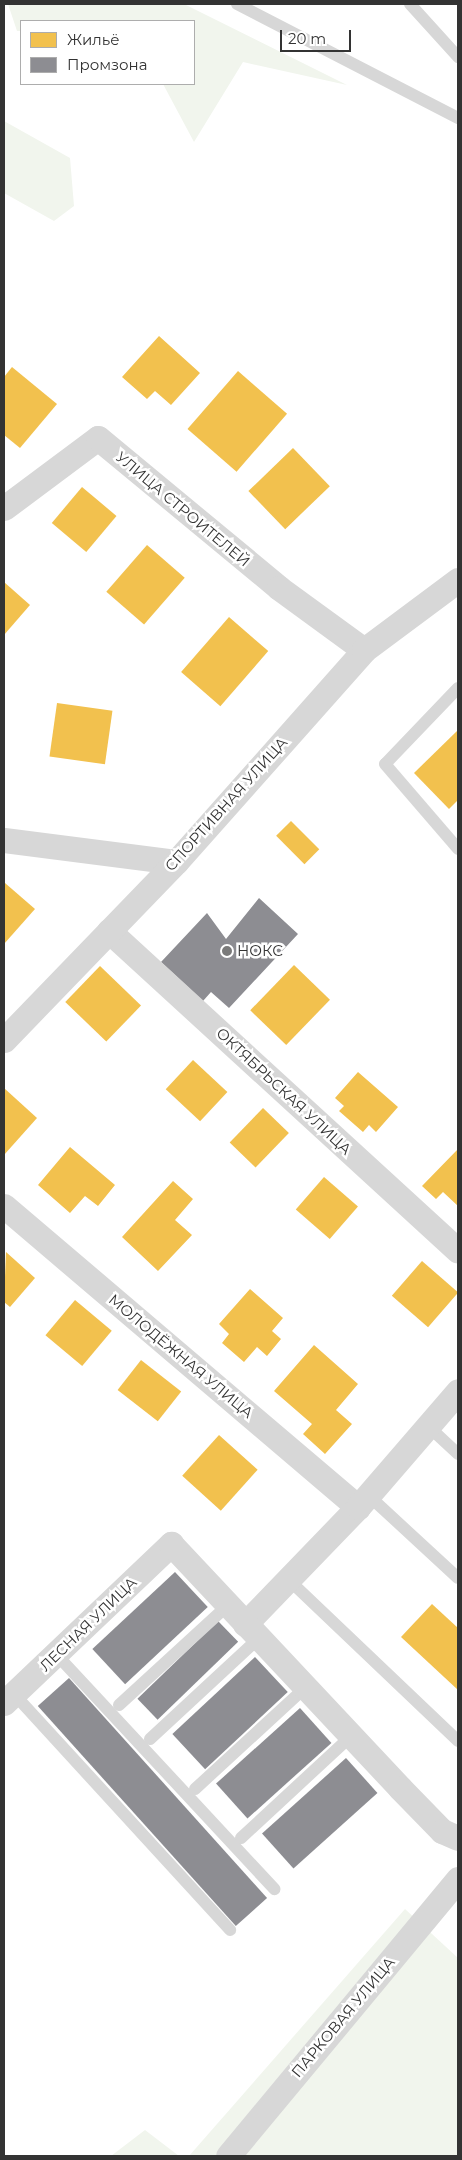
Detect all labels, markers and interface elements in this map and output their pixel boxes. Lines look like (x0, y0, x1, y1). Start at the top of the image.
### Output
legend (20, 20, 195, 85)
scale bar (282, 20, 353, 52)
text: 20 m (288, 29, 326, 48)
text: Жильё (67, 30, 120, 49)
text: Промзона (67, 55, 147, 74)
street label: УЛИЦА СТРОИТЕЛЕЙ (112, 448, 254, 570)
street label: СПОРТИВНАЯ УЛИЦА (161, 733, 291, 875)
place label: НОКС (237, 942, 283, 960)
marker: НОКС (221, 945, 233, 957)
street label: ОКТЯБРЬСКАЯ УЛИЦА (213, 1024, 355, 1158)
street label: МОЛОДЁЖНАЯ УЛИЦА (105, 1290, 257, 1422)
street label: ЛЕСНАЯ УЛИЦА (36, 1573, 140, 1675)
street label: ПАРКОВАЯ УЛИЦА (287, 1953, 399, 2081)

